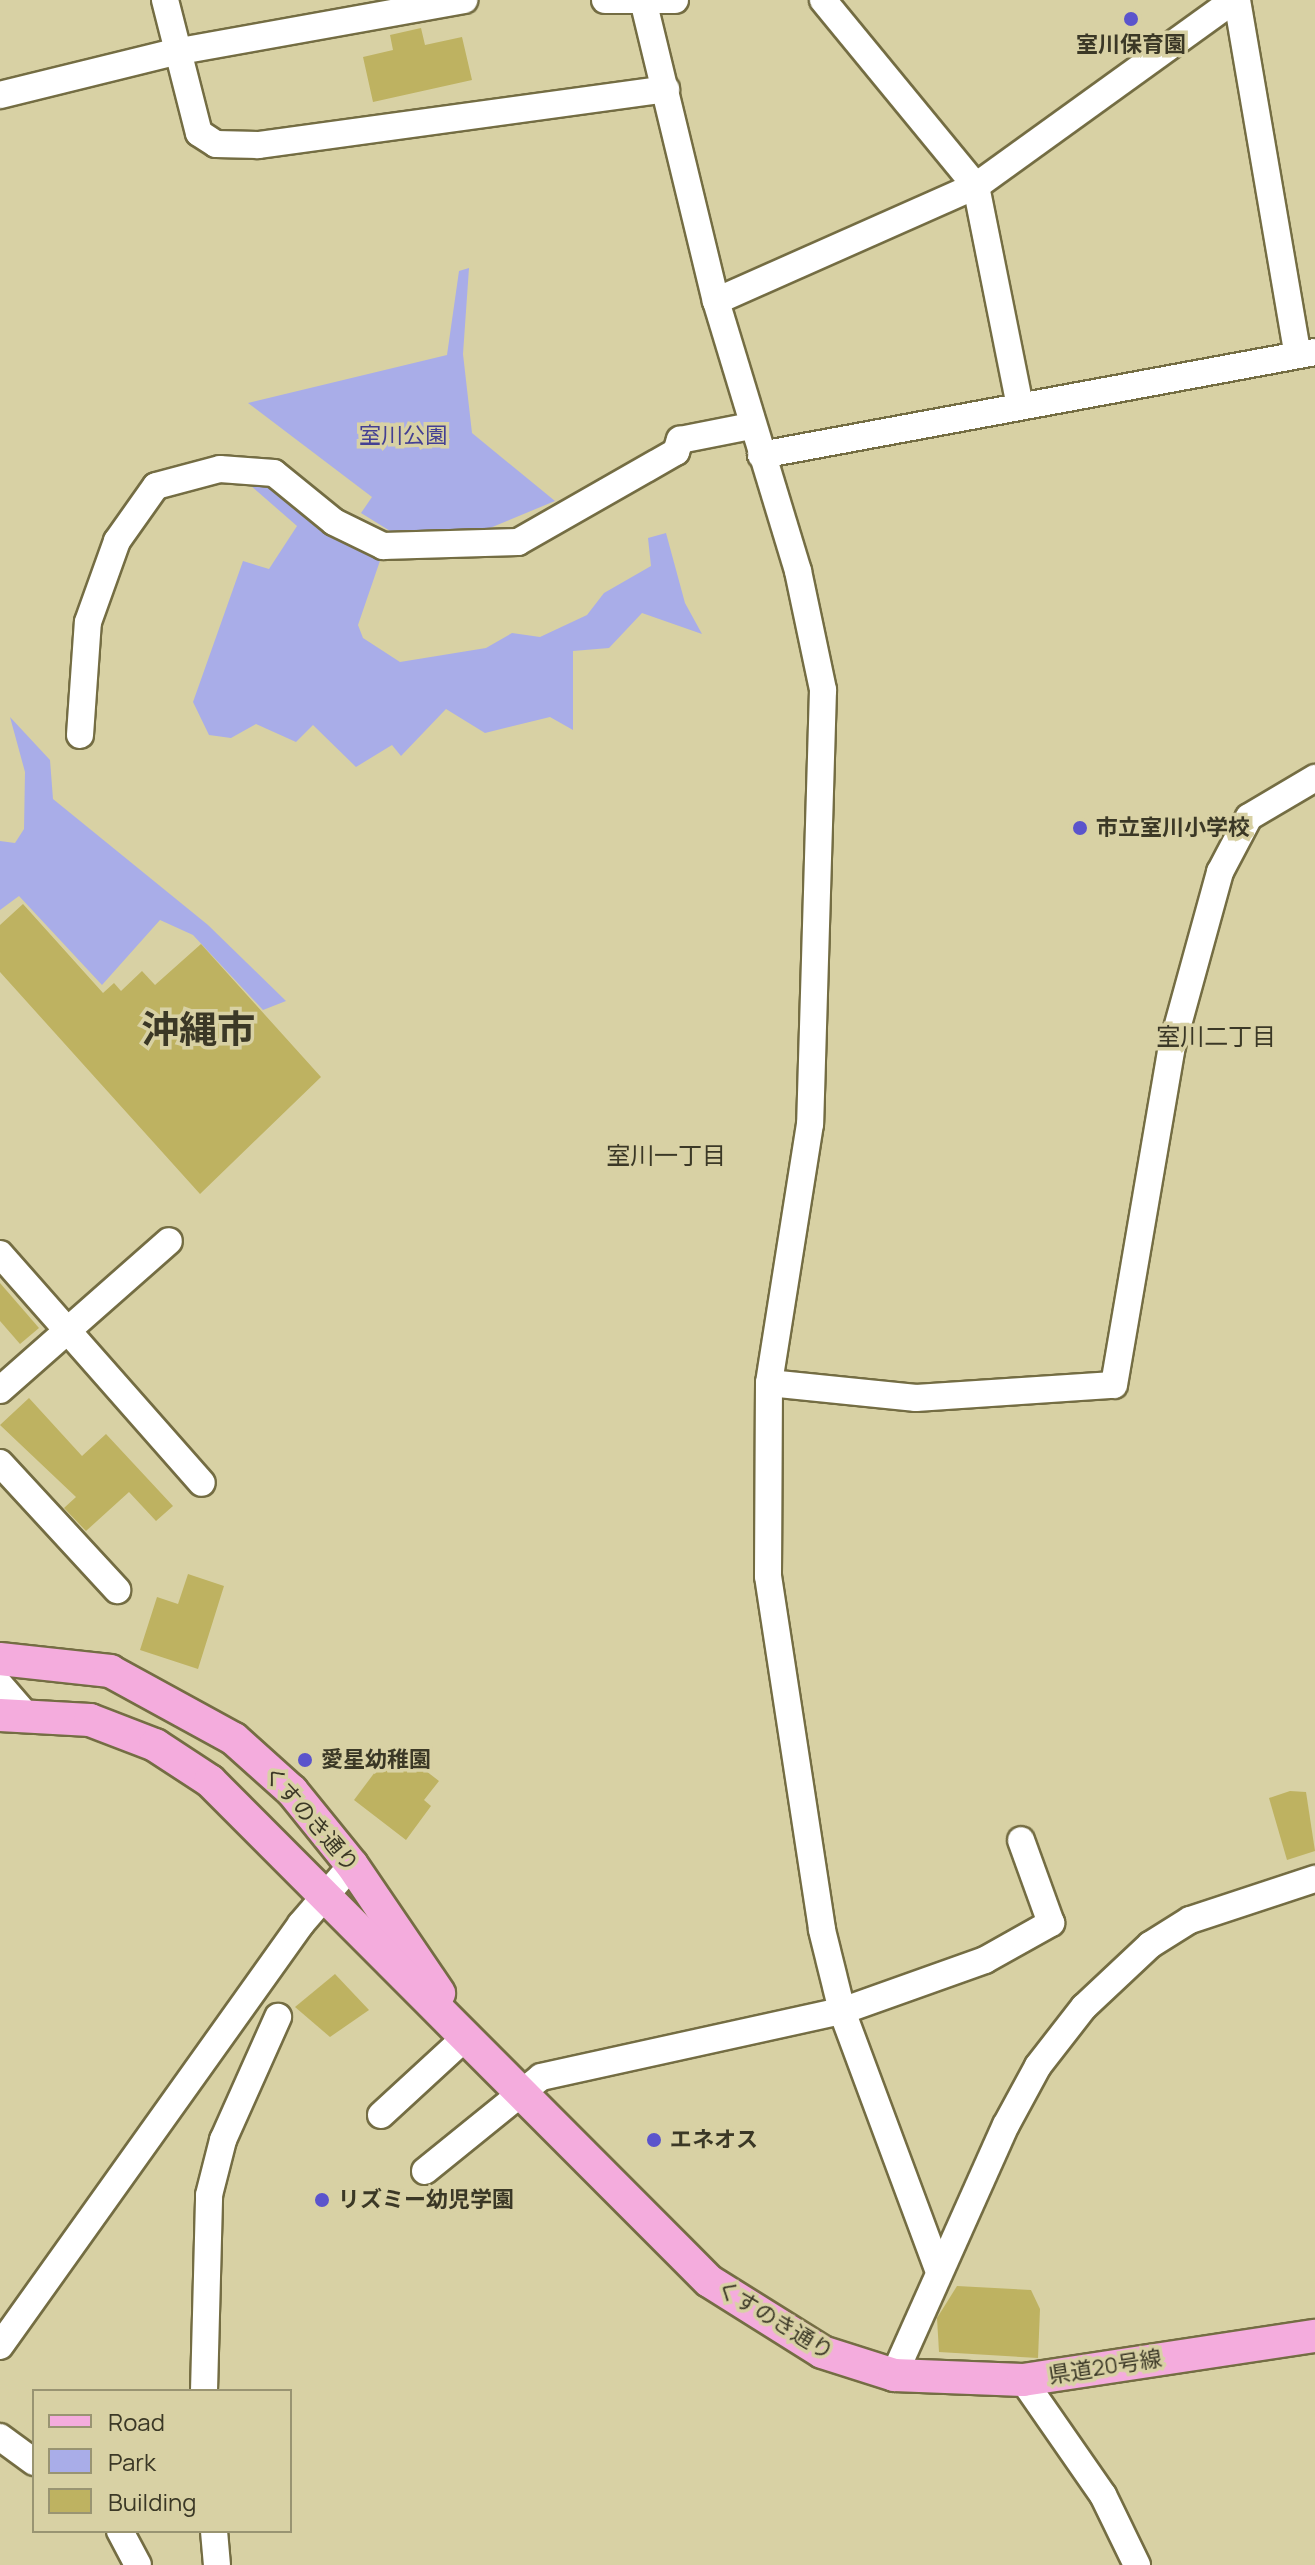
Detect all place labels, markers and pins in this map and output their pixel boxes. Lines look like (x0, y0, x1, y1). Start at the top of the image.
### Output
marker: 室川保育園 (1122, 10, 1140, 28)
place label: 室川保育園 (1076, 32, 1186, 58)
place label: 市立室川小学校 (1096, 815, 1250, 841)
marker: 市立室川小学校 (1071, 819, 1089, 837)
place label: 愛星幼稚園 (321, 1747, 431, 1773)
marker: 愛星幼稚園 (296, 1751, 314, 1769)
place label: エネオス (670, 2127, 758, 2153)
marker: エネオス (645, 2131, 663, 2149)
place label: リズミー幼児学園 (338, 2187, 514, 2213)
marker: リズミー幼児学園 (313, 2191, 331, 2209)

